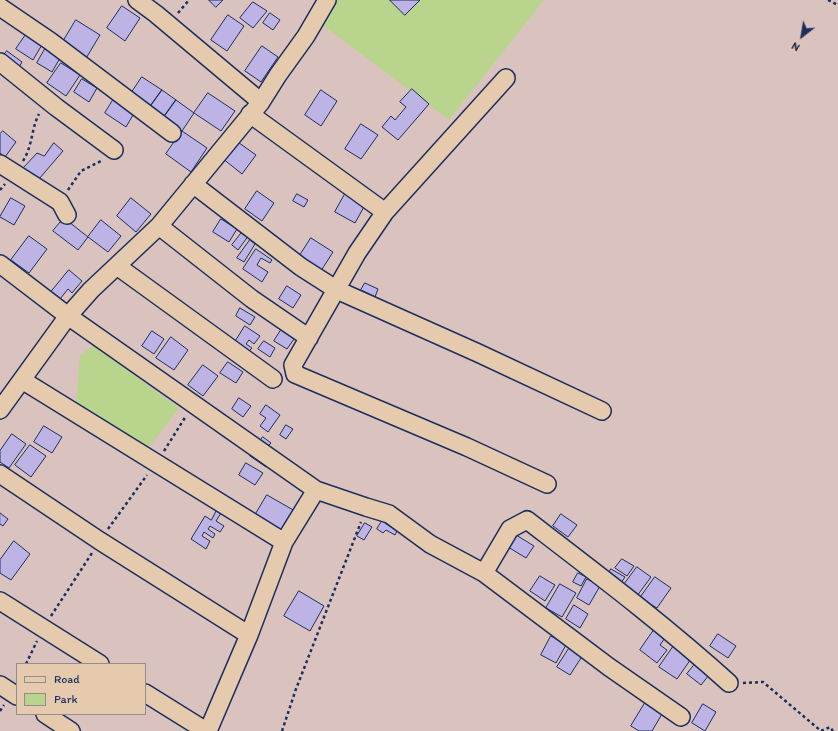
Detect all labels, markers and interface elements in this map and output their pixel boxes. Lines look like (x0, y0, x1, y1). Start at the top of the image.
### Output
north arrow (782, 16, 822, 56)
text: N (789, 39, 802, 54)
legend (16, 663, 146, 715)
text: Road (54, 672, 80, 686)
text: Park (54, 692, 78, 706)

